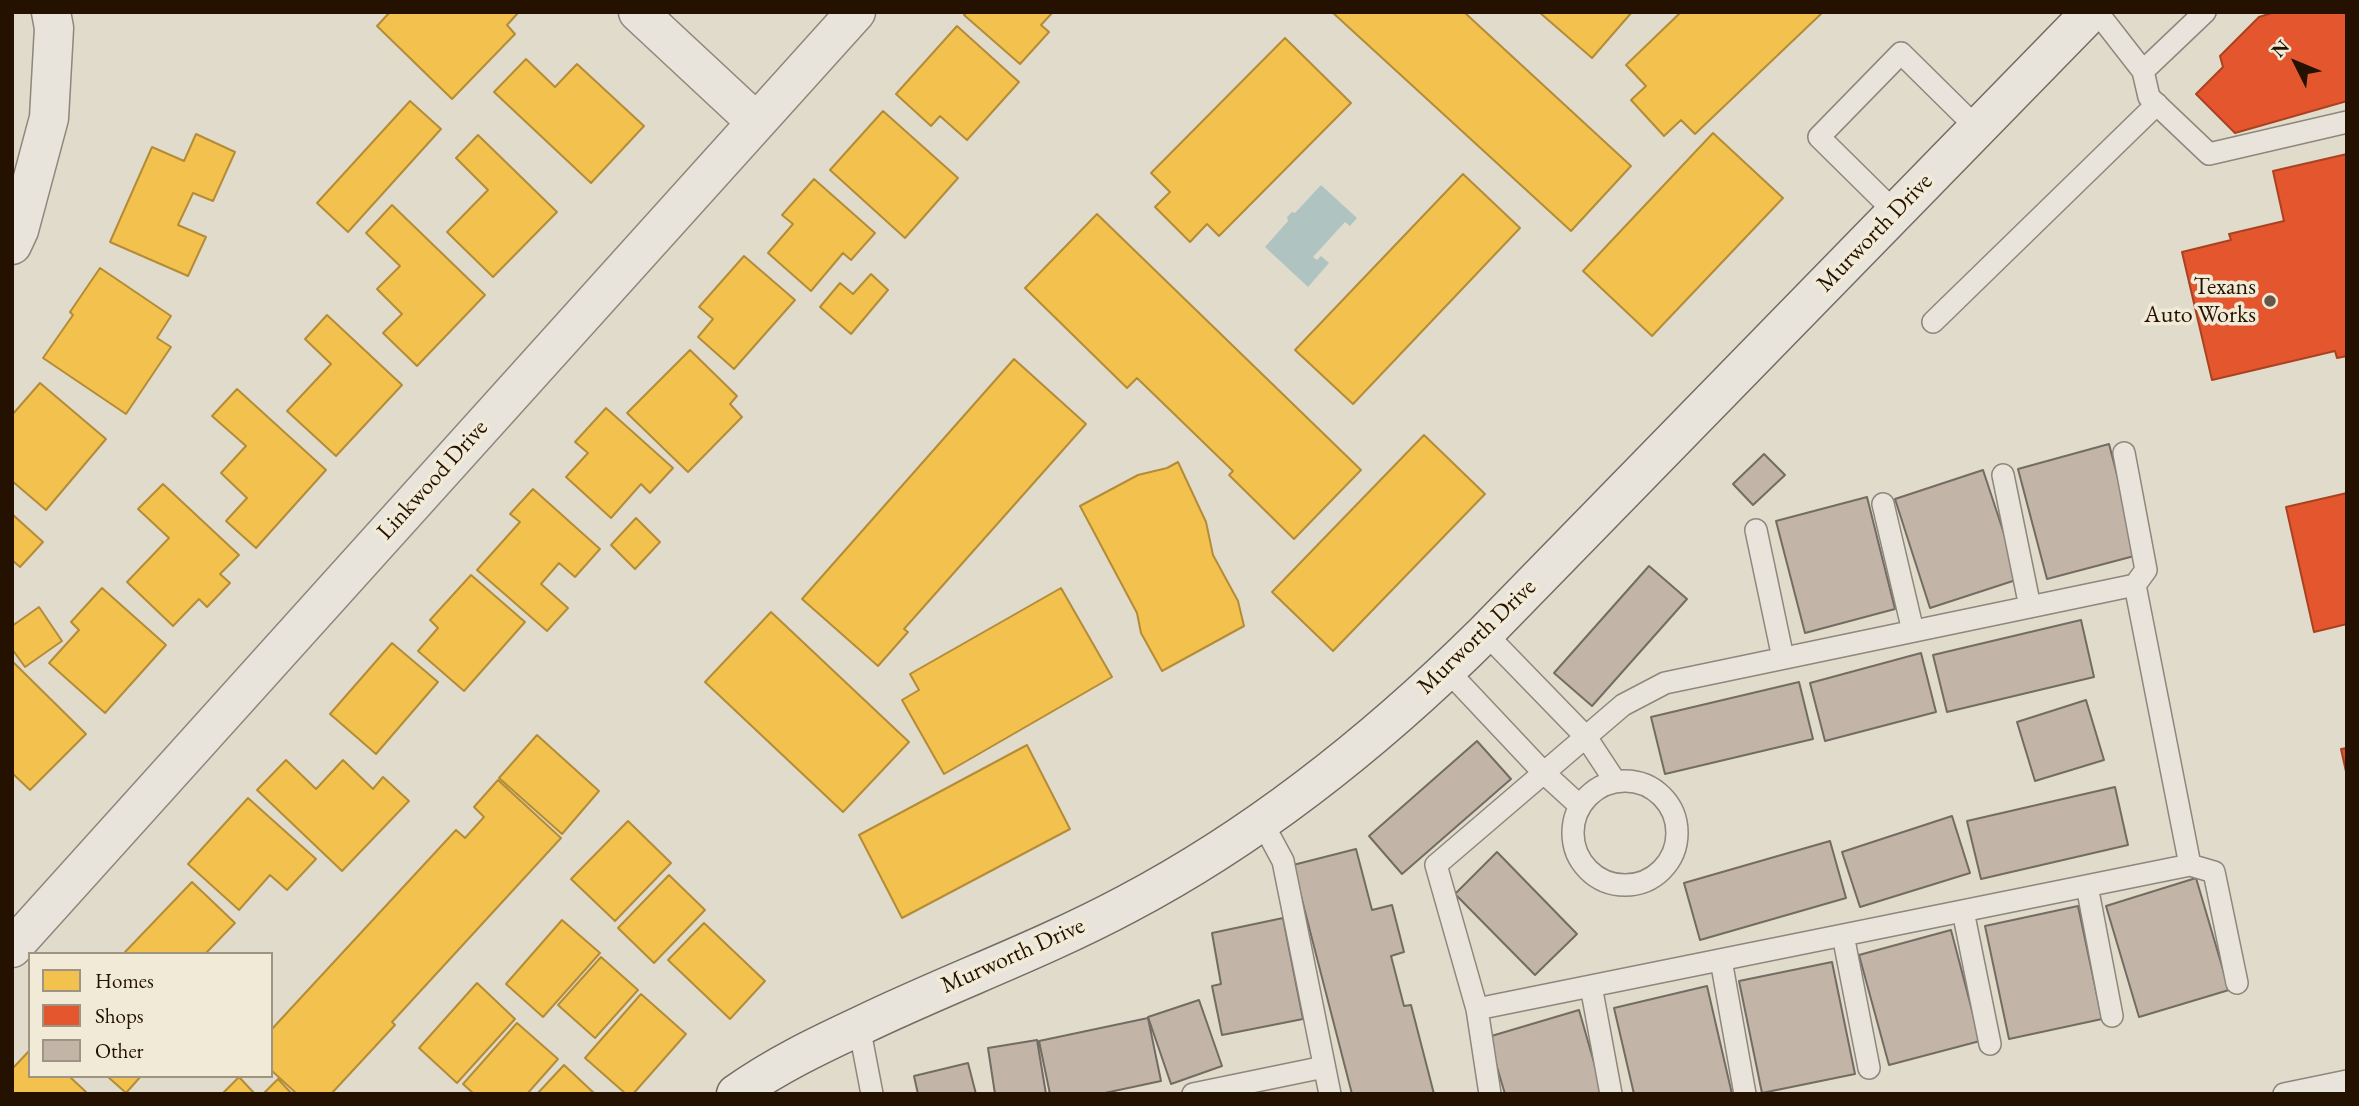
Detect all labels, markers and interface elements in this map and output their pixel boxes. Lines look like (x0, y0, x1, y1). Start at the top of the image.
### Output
north arrow (2261, 28, 2331, 98)
text: N (2266, 34, 2295, 62)
street label: Murworth Drive (1811, 168, 1939, 298)
place label: Texans Auto Works (2144, 273, 2256, 329)
marker: Texans Auto Works (2262, 293, 2278, 309)
street label: Linkwood Drive (372, 414, 494, 546)
street label: Murworth Drive (1412, 573, 1542, 701)
street label: Murworth Drive (937, 912, 1089, 1000)
legend (28, 952, 273, 1078)
text: Homes (95, 967, 154, 994)
text: Shops (95, 1002, 144, 1029)
text: Other (95, 1037, 144, 1064)

